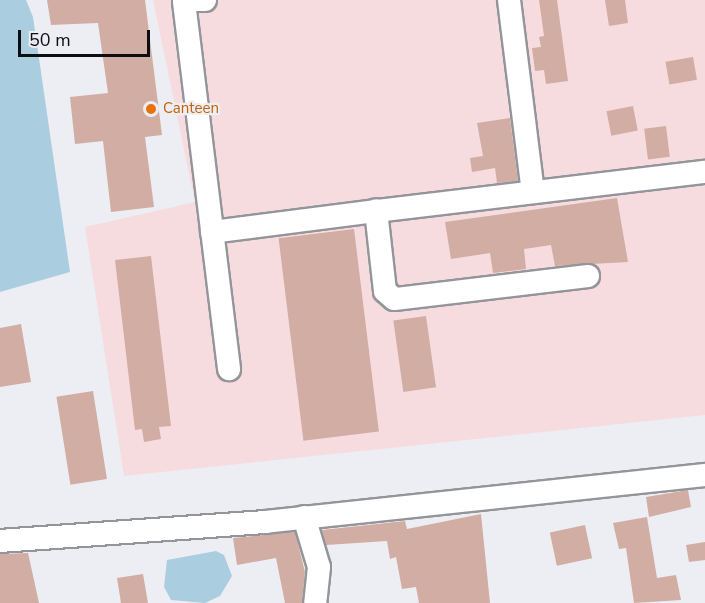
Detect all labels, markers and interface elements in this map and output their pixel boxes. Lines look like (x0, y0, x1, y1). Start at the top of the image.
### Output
scale bar (21, 18, 153, 56)
text: 50 m (29, 28, 71, 52)
place label: Canteen (163, 100, 219, 118)
marker: Canteen (144, 102, 158, 116)

